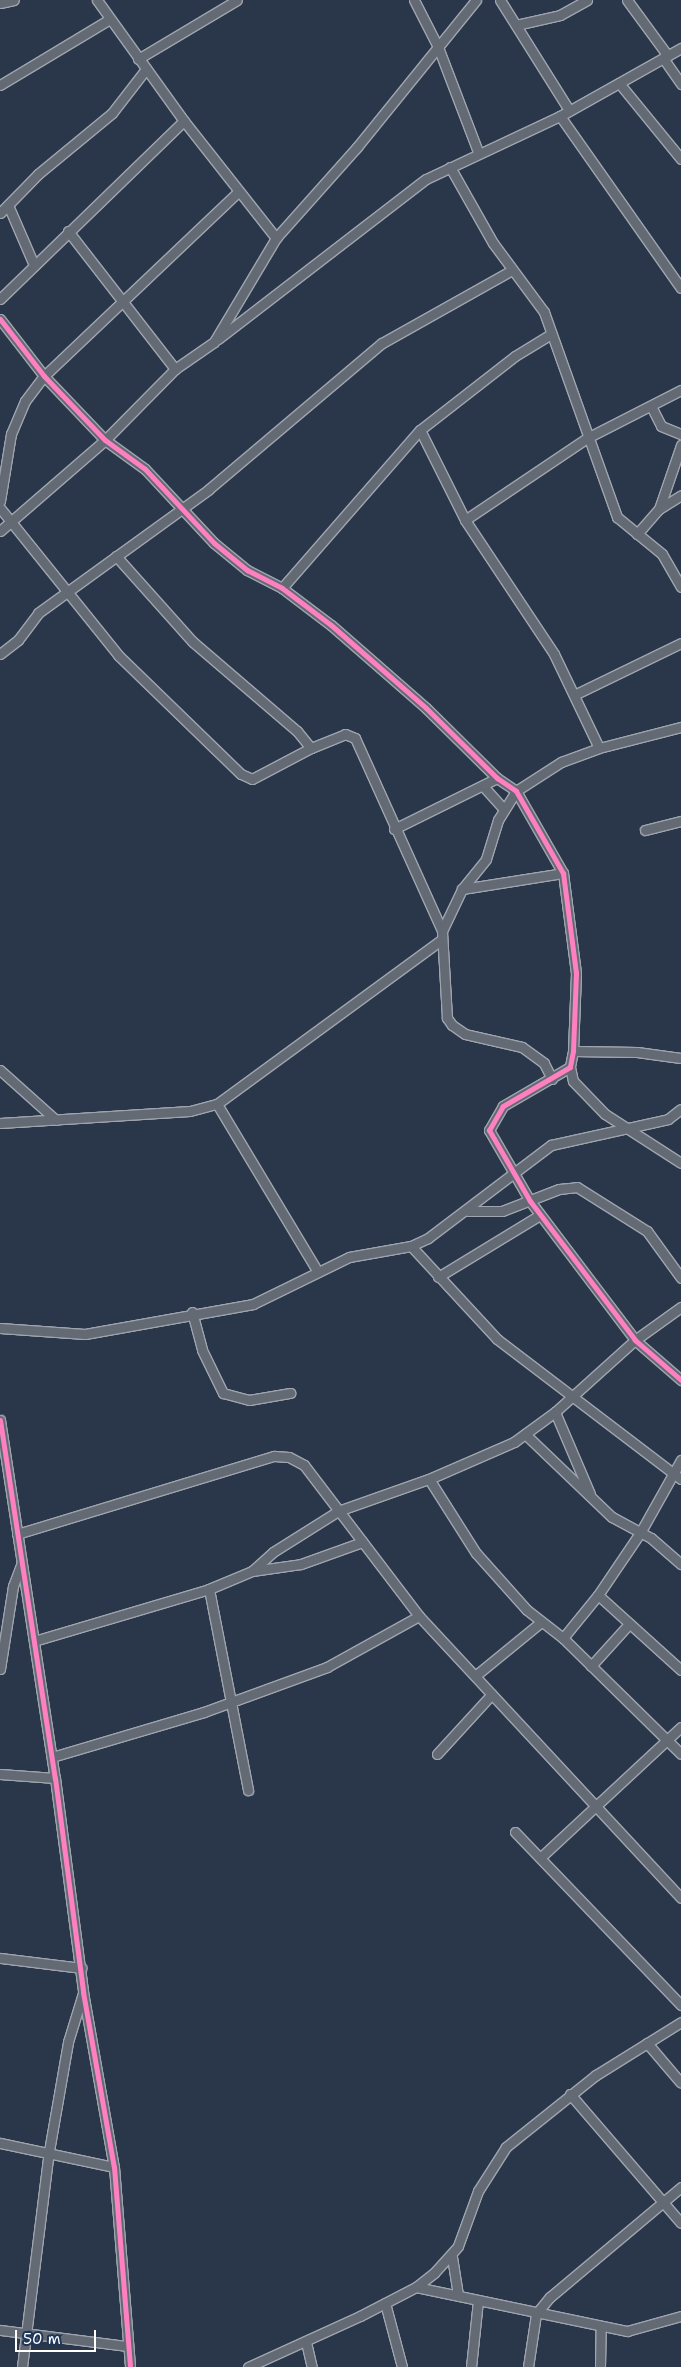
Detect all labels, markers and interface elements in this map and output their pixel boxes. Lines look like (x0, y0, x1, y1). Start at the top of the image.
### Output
scale bar (18, 2320, 99, 2352)
text: 50 m (23, 2329, 61, 2349)

